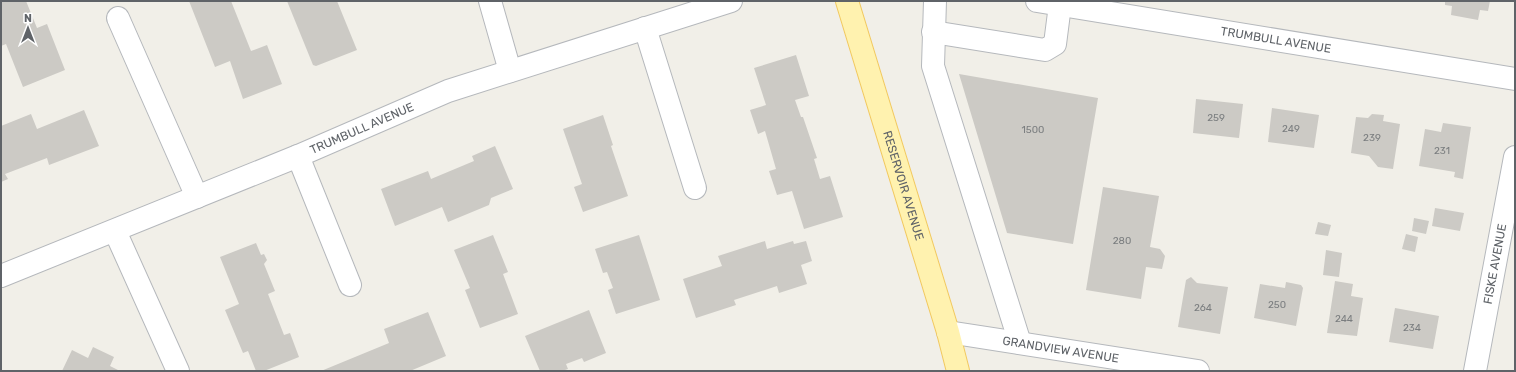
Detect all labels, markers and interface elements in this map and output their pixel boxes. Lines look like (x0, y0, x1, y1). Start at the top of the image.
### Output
north arrow (8, 8, 48, 48)
text: N (24, 12, 32, 25)
street label: TRUMBULL AVENUE (1220, 24, 1332, 56)
street label: TRUMBULL AVENUE (308, 100, 416, 157)
house number: 259 (1207, 112, 1225, 124)
house number: 249 (1282, 123, 1300, 135)
house number: 1500 (1022, 124, 1044, 136)
street label: RESERVOIR AVENUE (880, 129, 927, 242)
house number: 239 (1363, 132, 1381, 144)
house number: 231 (1434, 145, 1450, 157)
street label: FISKE AVENUE (1481, 222, 1509, 305)
house number: 280 (1113, 235, 1131, 247)
house number: 250 (1268, 299, 1286, 311)
house number: 264 (1194, 302, 1212, 314)
house number: 244 (1335, 313, 1353, 325)
house number: 234 (1403, 322, 1421, 334)
street label: GRANDVIEW AVENUE (1001, 334, 1120, 366)

